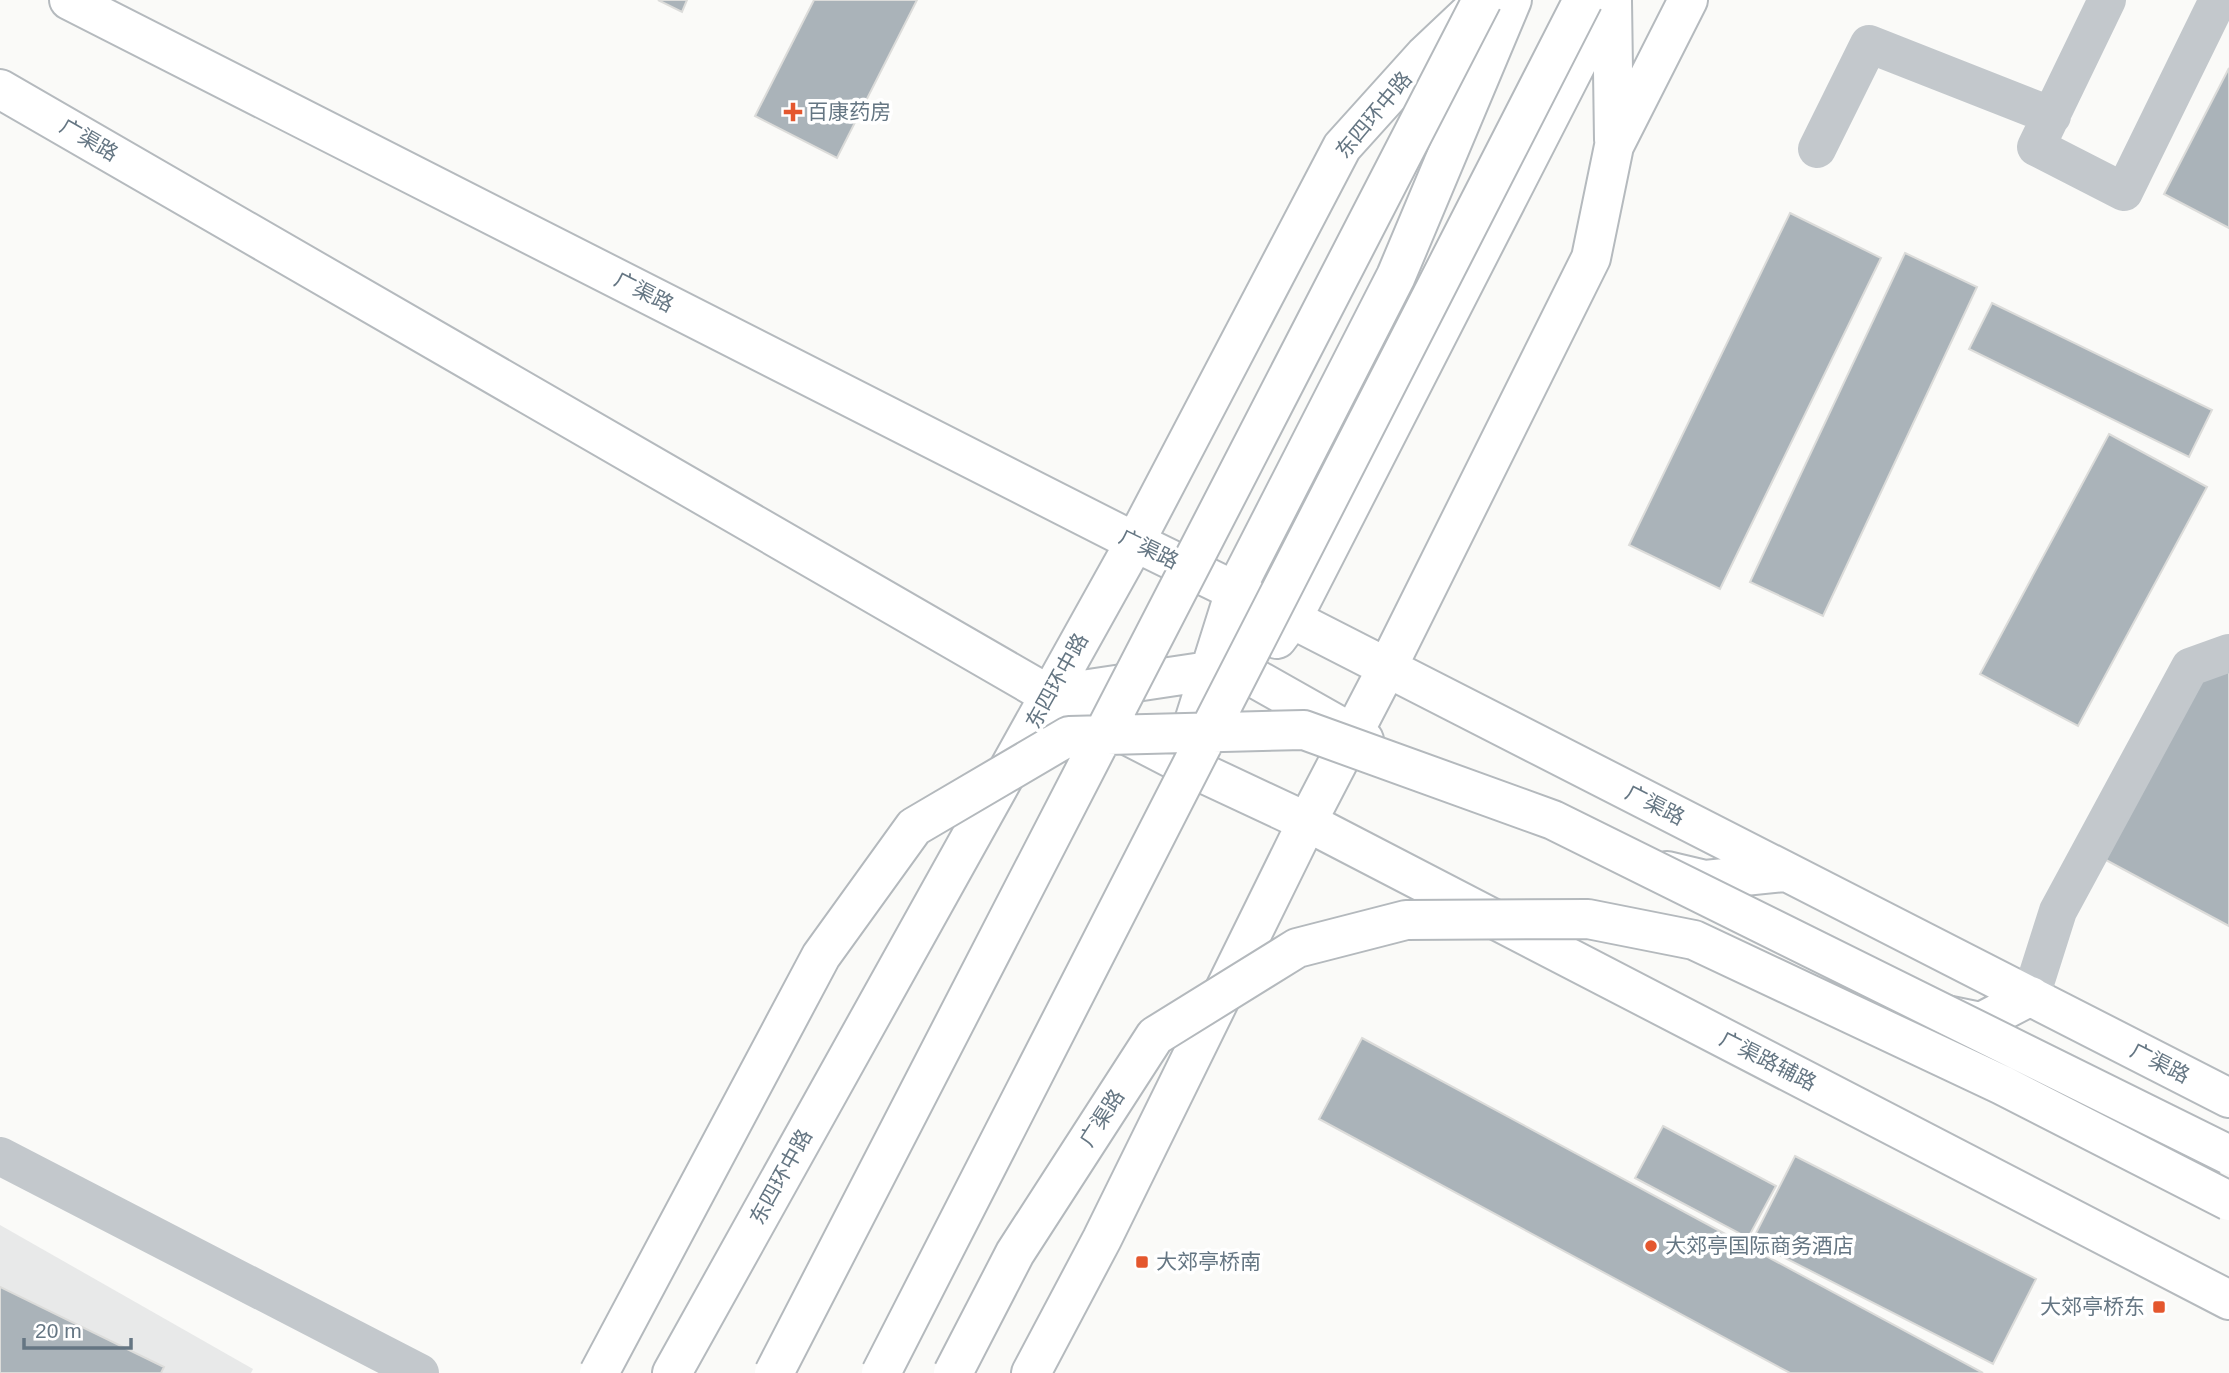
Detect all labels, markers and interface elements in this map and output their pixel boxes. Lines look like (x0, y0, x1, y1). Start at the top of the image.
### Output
street label: 东四环中路 (1331, 67, 1416, 162)
place label: 百康药房 (807, 100, 891, 123)
marker: 百康药房 (785, 104, 801, 120)
street label: 广渠路 (56, 114, 122, 165)
street label: 广渠路 (611, 267, 678, 316)
street label: 广渠路 (1116, 524, 1183, 573)
street label: 东四环中路 (1021, 629, 1092, 732)
street label: 广渠路 (1622, 780, 1689, 829)
street label: 广渠路辅路 (1716, 1026, 1820, 1095)
street label: 广渠路 (2127, 1038, 2194, 1087)
street label: 广渠路 (1075, 1085, 1128, 1150)
street label: 东四环中路 (745, 1125, 816, 1228)
place label: 大郊亭国际商务酒店 (1665, 1234, 1854, 1257)
marker: 大郊亭国际商务酒店 (1643, 1238, 1659, 1254)
place label: 大郊亭桥南 (1156, 1250, 1261, 1273)
marker: 大郊亭桥南 (1134, 1254, 1150, 1270)
place label: 大郊亭桥东 (2040, 1295, 2145, 1318)
marker: 大郊亭桥东 (2151, 1299, 2167, 1315)
scale bar (24, 1306, 131, 1350)
text: 20 m (35, 1319, 82, 1342)

